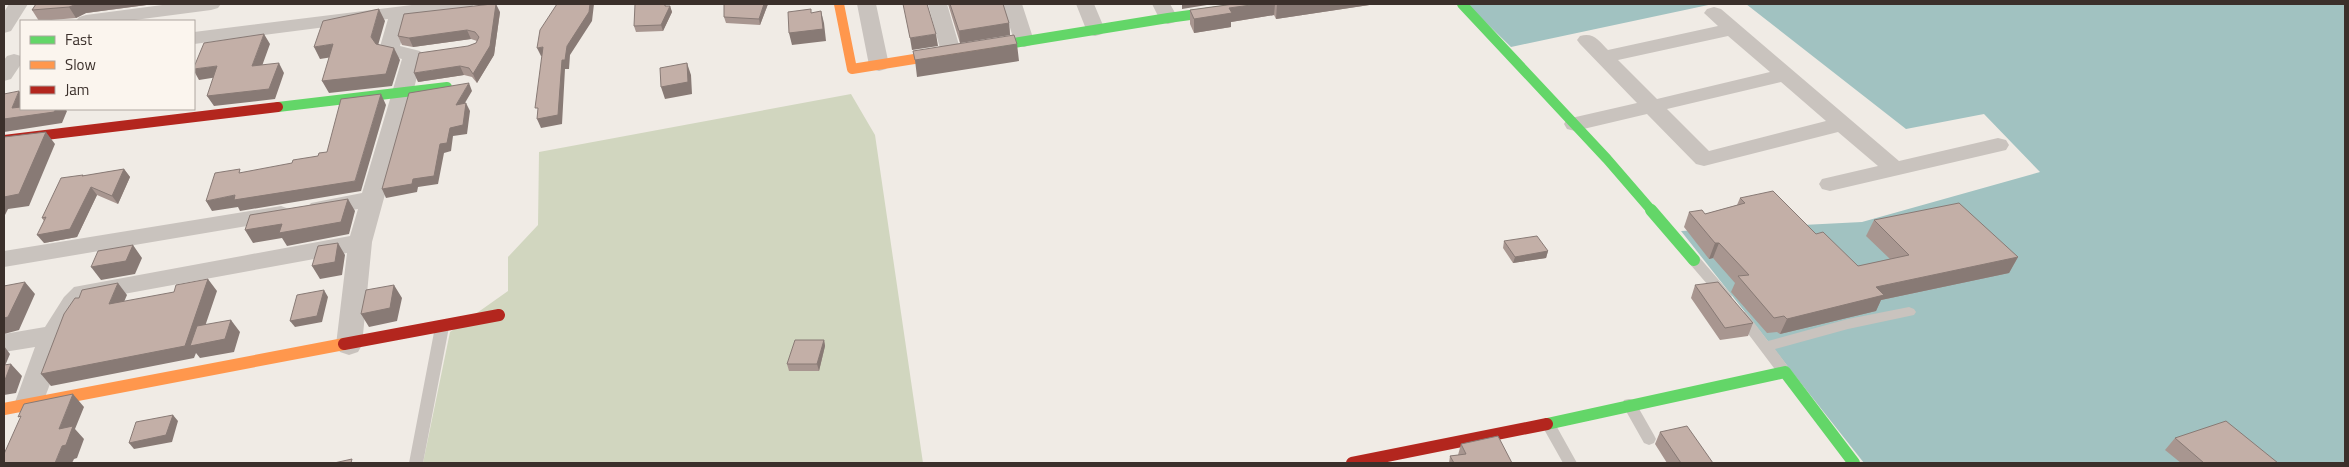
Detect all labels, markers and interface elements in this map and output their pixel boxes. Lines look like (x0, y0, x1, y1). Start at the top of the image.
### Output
legend (20, 20, 195, 110)
text: Fast (65, 28, 93, 51)
text: Slow (65, 53, 96, 76)
text: Jam (65, 78, 89, 101)

